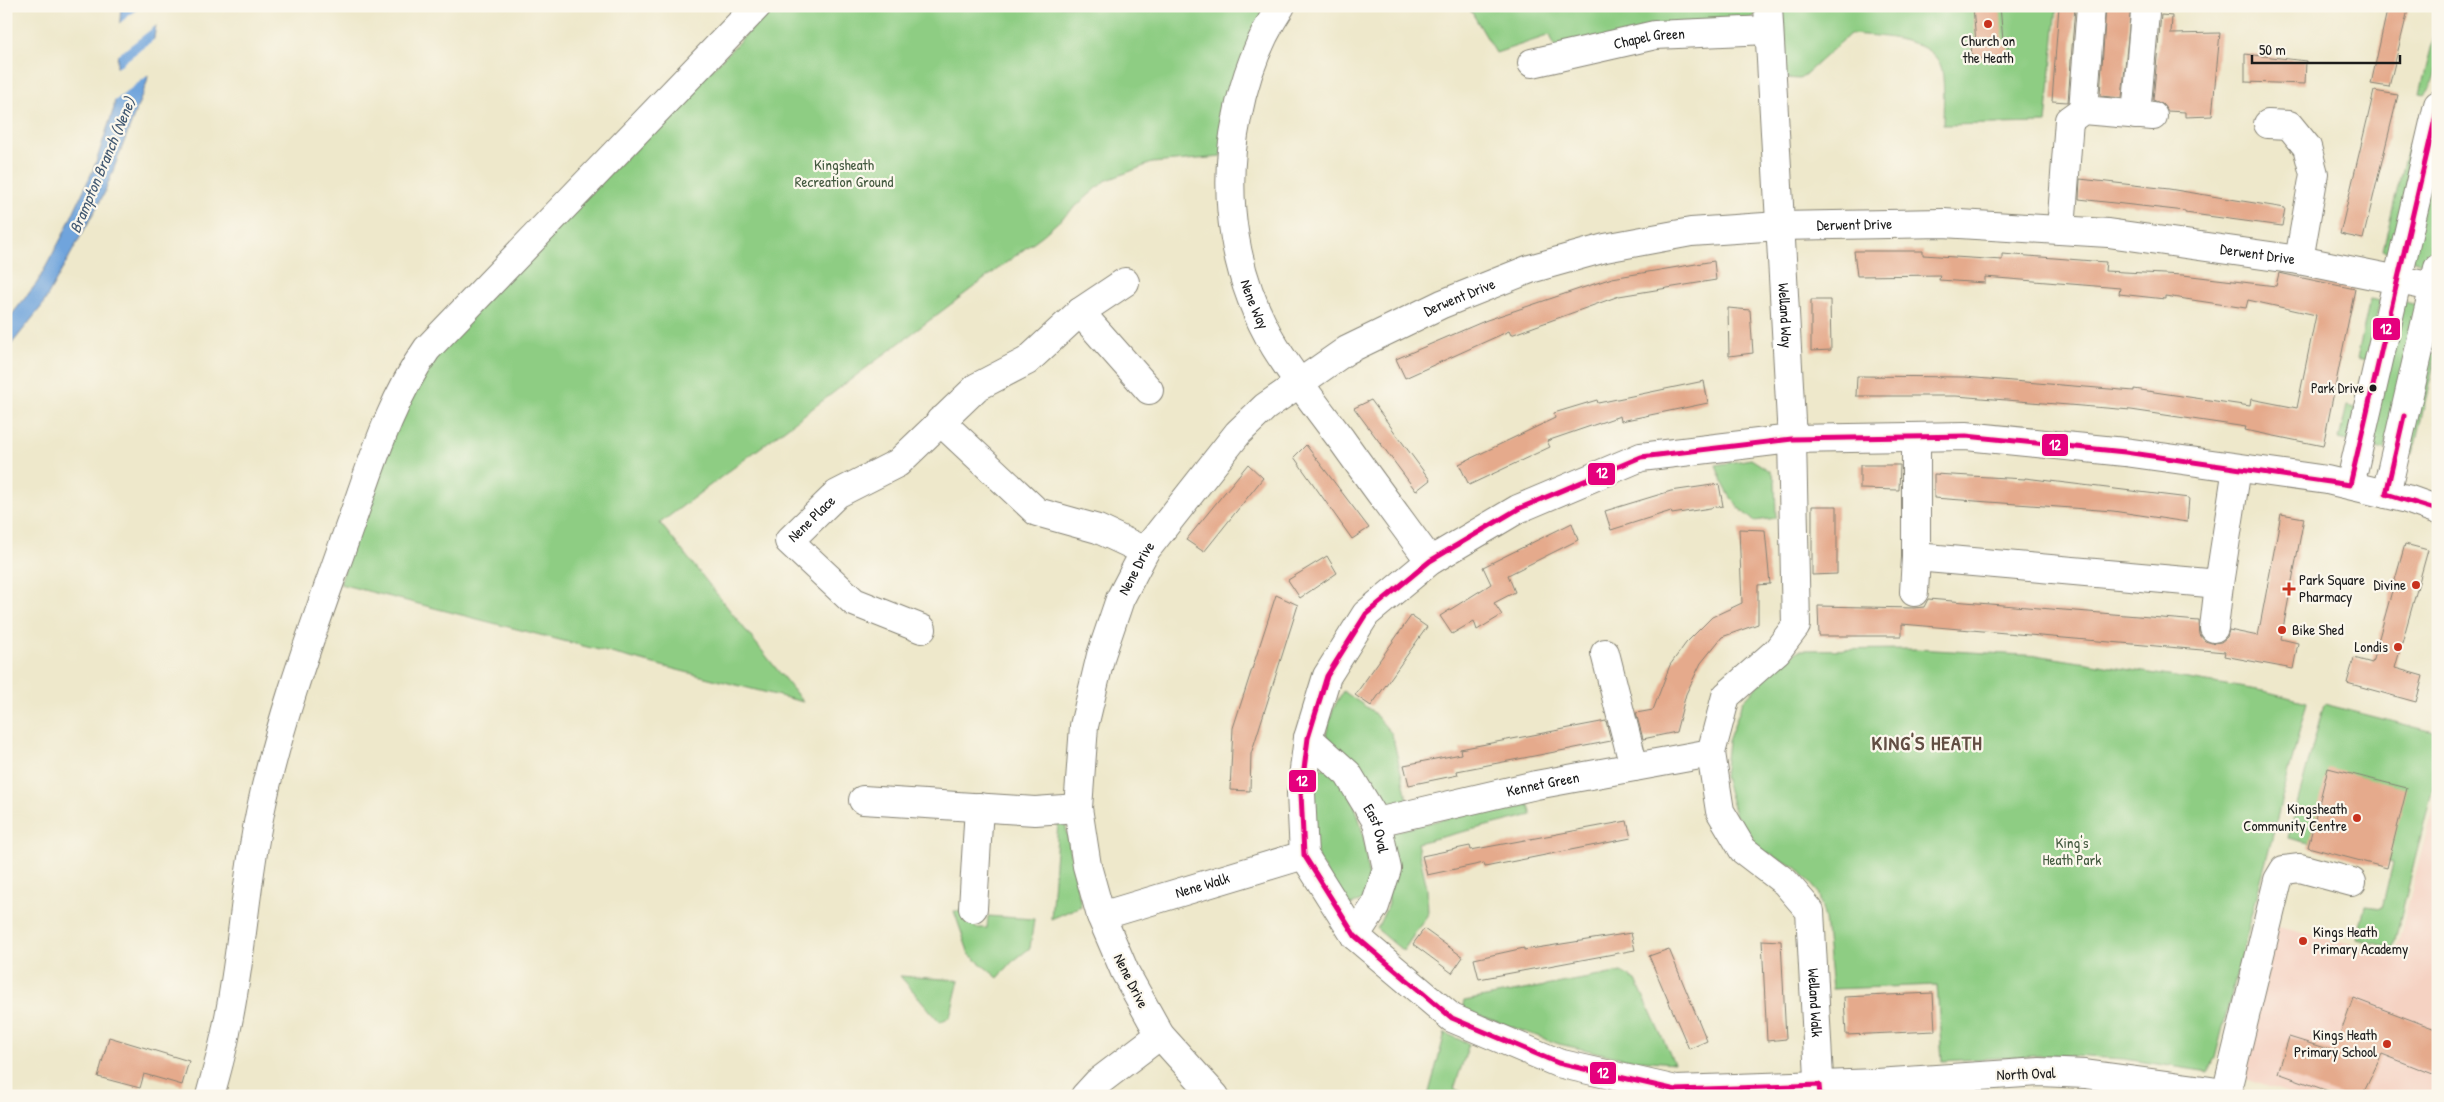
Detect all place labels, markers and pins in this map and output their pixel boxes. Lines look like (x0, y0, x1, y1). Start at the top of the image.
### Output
marker: Church on the Heath (1982, 18, 1994, 30)
place label: Church on the Heath (1961, 30, 2016, 68)
place label: Park Drive (2311, 378, 2364, 397)
marker: Park Drive (2368, 383, 2378, 393)
place label: Park Square Pharmacy (2299, 569, 2365, 607)
place label: Divine (2373, 574, 2406, 595)
marker: Divine (2410, 579, 2422, 591)
marker: Park Square Pharmacy (2283, 583, 2295, 595)
place label: Bike Shed (2292, 619, 2344, 640)
marker: Bike Shed (2276, 624, 2288, 636)
place label: Londis (2355, 636, 2388, 657)
marker: Londis (2392, 641, 2404, 653)
place label: Kingsheath Community Centre (2243, 798, 2347, 836)
marker: Kingsheath Community Centre (2351, 812, 2363, 824)
place label: Kings Heath Primary Academy (2313, 921, 2408, 959)
marker: Kings Heath Primary Academy (2297, 935, 2309, 947)
place label: Kings Heath Primary School (2294, 1024, 2377, 1062)
marker: Kings Heath Primary School (2381, 1038, 2393, 1050)

